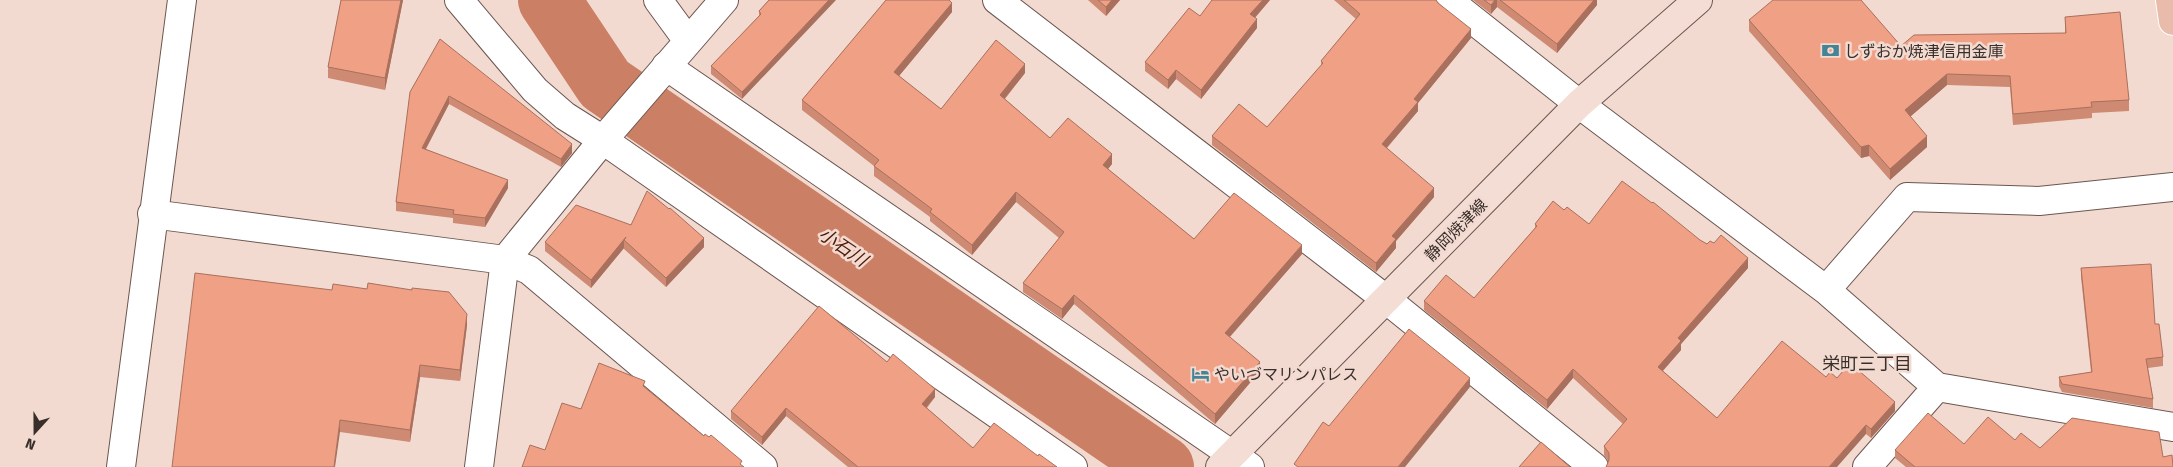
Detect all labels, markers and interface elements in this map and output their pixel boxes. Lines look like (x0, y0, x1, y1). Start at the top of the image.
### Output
bank icon: しずおか焼津信用金庫 (1820, 41, 1840, 61)
place label: しずおか焼津信用金庫 (1844, 42, 2004, 61)
street label: 静岡焼津線 (1421, 195, 1491, 265)
water label: 小石川 (814, 223, 873, 272)
district label: 栄町三丁目 (1822, 353, 1912, 375)
hotel icon: やいづマリンパレス (1190, 364, 1210, 384)
place label: やいづマリンパレス (1214, 365, 1358, 384)
north arrow (10, 407, 60, 457)
text: N (23, 434, 38, 453)

